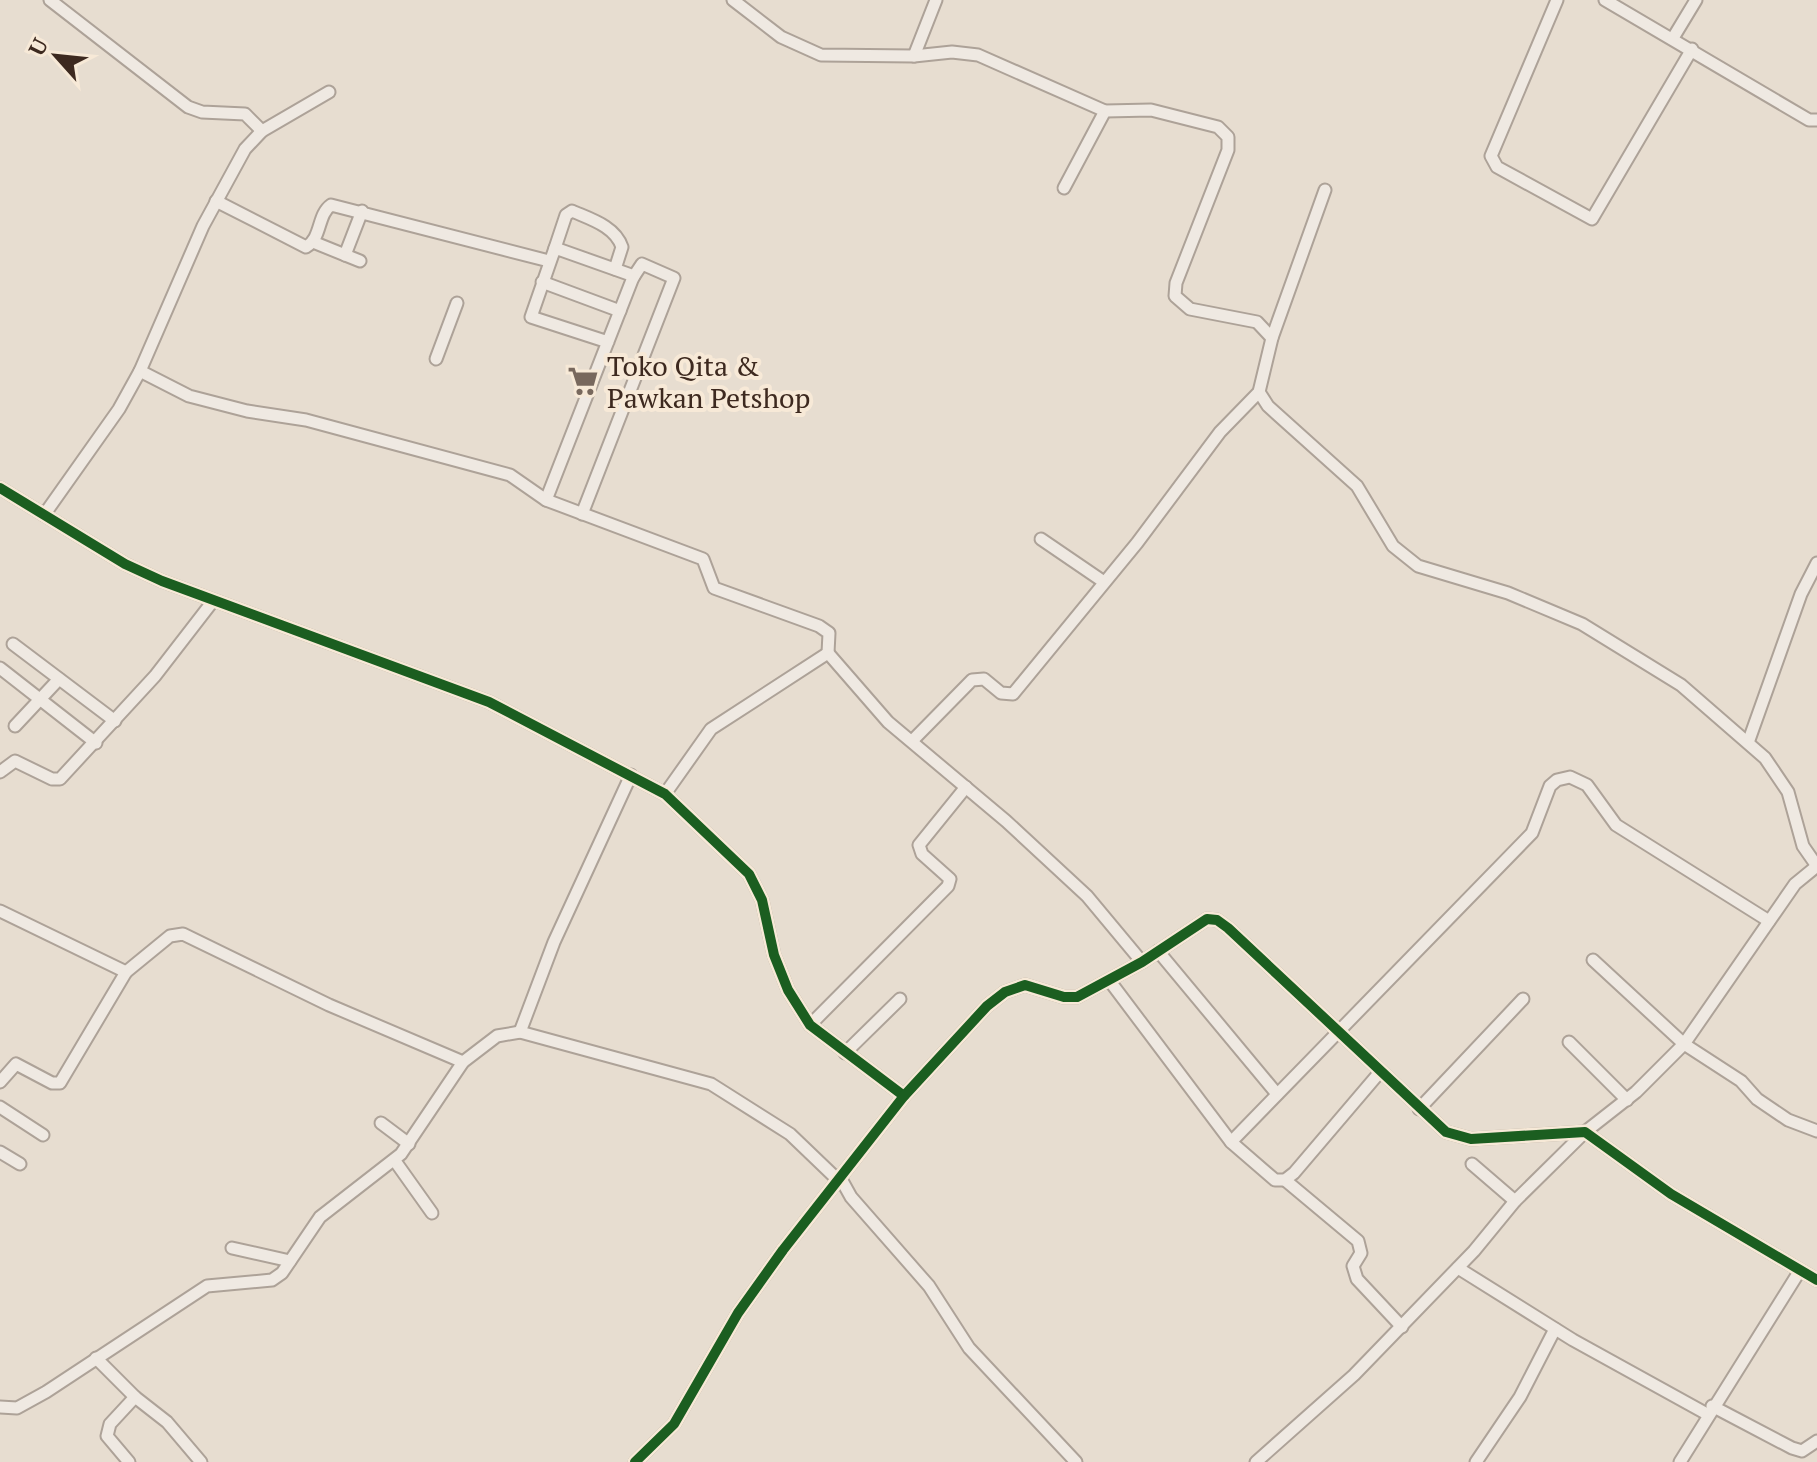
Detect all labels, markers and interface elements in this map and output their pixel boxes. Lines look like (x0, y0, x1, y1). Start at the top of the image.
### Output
north arrow (16, 16, 96, 96)
text: U (21, 33, 54, 60)
place label: Toko Qita & Pawkan Petshop (607, 347, 810, 416)
supermarket icon: Toko Qita & Pawkan Petshop (566, 364, 600, 398)

